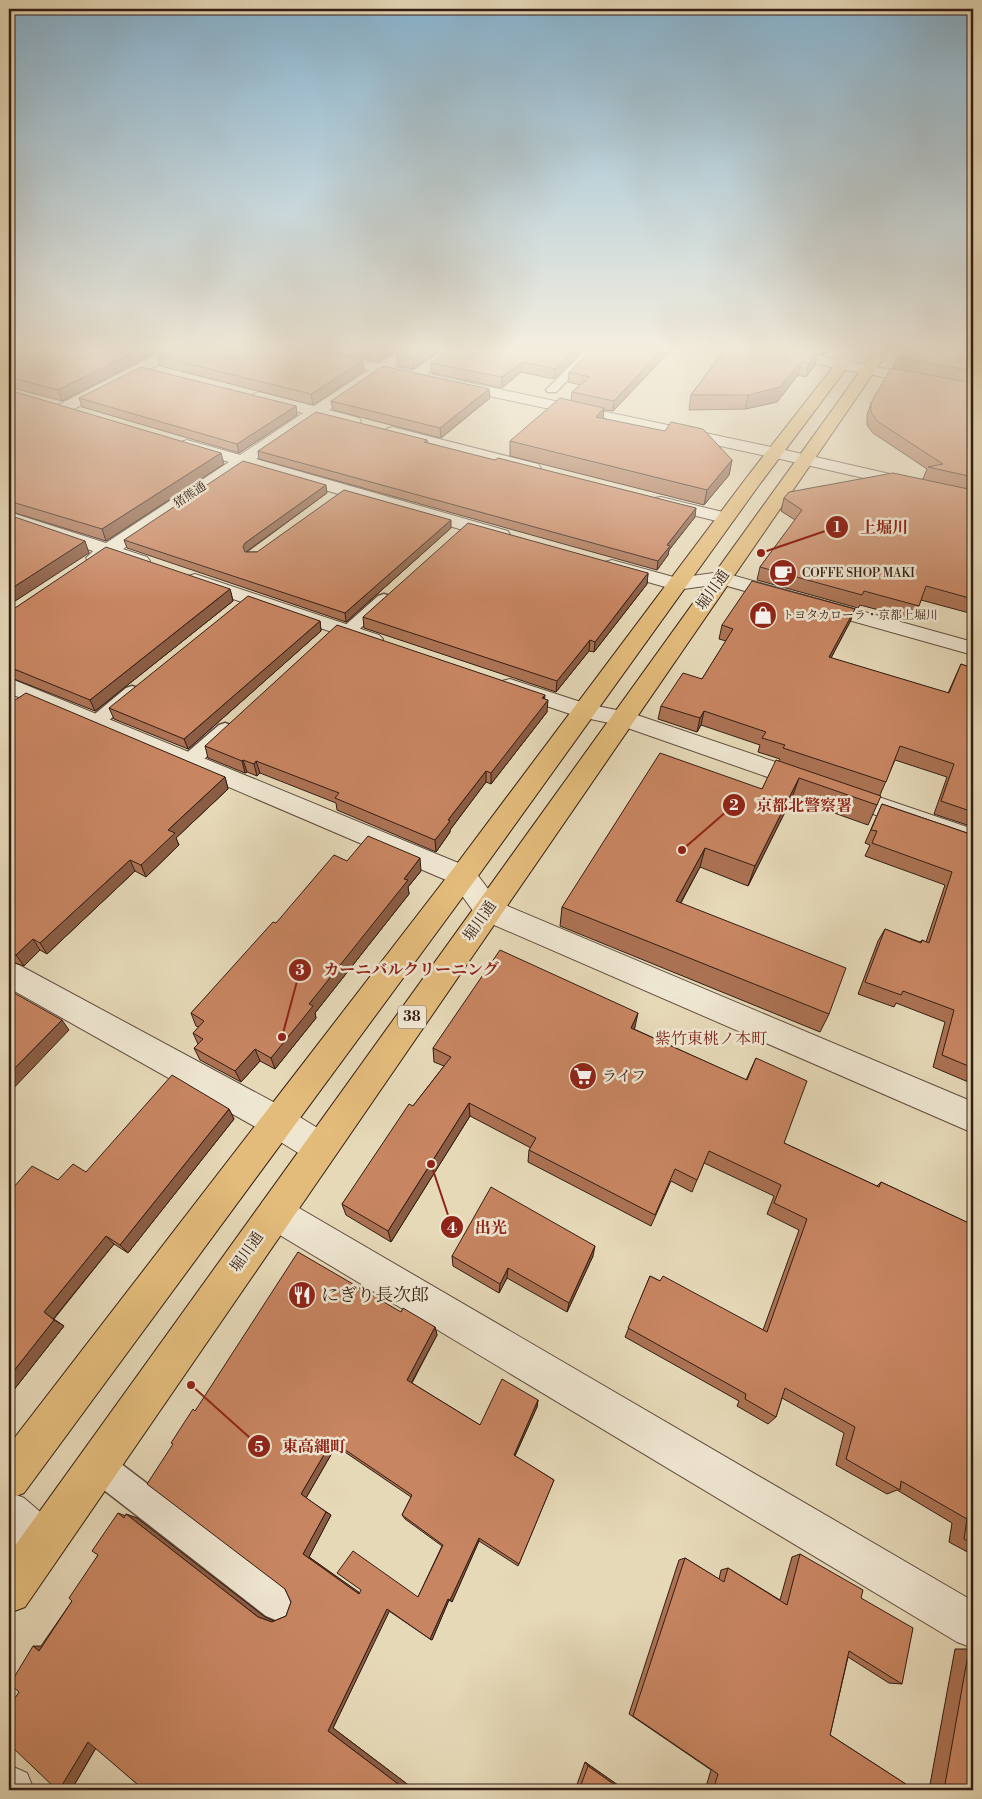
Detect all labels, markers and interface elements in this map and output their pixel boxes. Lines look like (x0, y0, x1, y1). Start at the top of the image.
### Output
street label: 猪熊通 (171, 479, 209, 511)
callout: 上堀川 (825, 511, 918, 542)
text: 1 (833, 518, 841, 537)
text: 上堀川 (860, 518, 908, 538)
cafe icon: COFFE SHOP MAKI (768, 558, 798, 588)
street label: 堀川通 (692, 566, 734, 614)
place label: COFFE SHOP MAKI (802, 566, 915, 581)
shop icon: トヨタカローラ・京都上堀川 (748, 600, 778, 630)
place label: トヨタカローラ・京都上堀川 (782, 608, 938, 623)
callout: 京都北警察署 (721, 790, 862, 821)
text: 2 (729, 796, 739, 815)
text: 京都北警察署 (756, 796, 852, 816)
street label: 堀川通 (459, 897, 501, 945)
callout: カーニバルクリーニング (288, 954, 509, 985)
text: カーニバルクリーニング (323, 960, 499, 980)
text: 3 (295, 961, 305, 980)
road number: 38 (398, 1006, 426, 1028)
district label: 紫竹東桃ノ本町 (655, 1029, 767, 1049)
supermarket icon: ライフ (568, 1061, 598, 1091)
place label: ライフ (602, 1067, 646, 1086)
callout: 出光 (440, 1212, 517, 1243)
text: 出光 (475, 1218, 507, 1238)
text: 4 (447, 1219, 457, 1238)
street label: 堀川通 (226, 1228, 268, 1276)
restaurant icon: にぎり長次郎 (287, 1280, 317, 1310)
place label: にぎり長次郎 (321, 1284, 429, 1307)
callout: 東高縄町 (247, 1431, 356, 1462)
text: 東高縄町 (282, 1437, 346, 1457)
text: 5 (254, 1438, 264, 1457)

